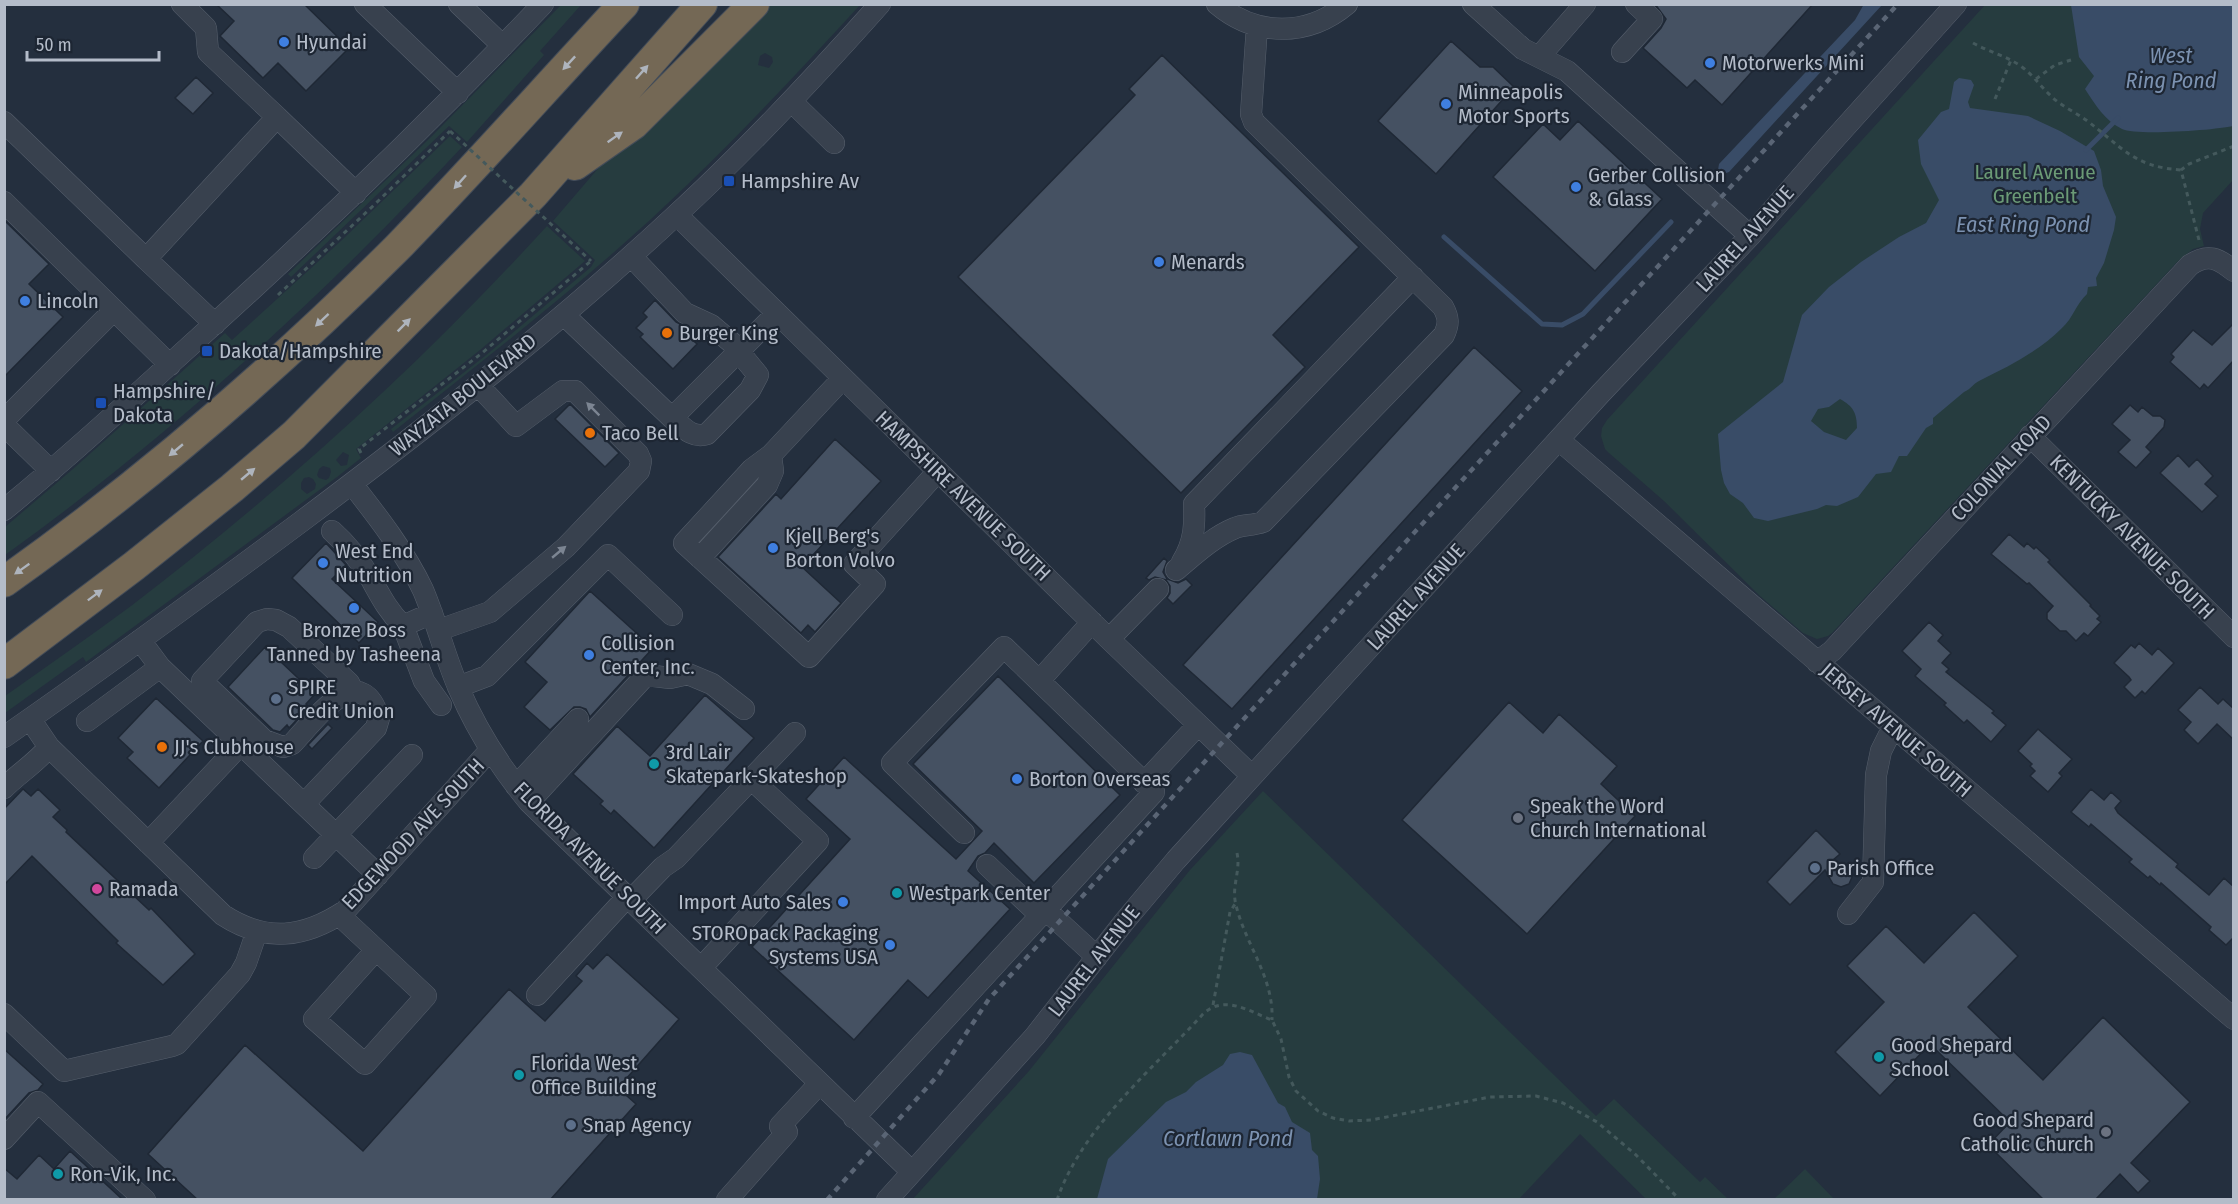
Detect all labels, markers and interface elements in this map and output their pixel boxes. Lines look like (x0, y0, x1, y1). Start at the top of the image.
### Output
scale bar (27, 24, 159, 62)
place label: Hyundai (296, 29, 367, 55)
text: 50 m (36, 34, 72, 56)
marker: Hyundai (277, 35, 291, 49)
water label: West Ring Pond (2126, 42, 2217, 94)
place label: Motorwerks Mini (1722, 50, 1865, 76)
one-way arrow (563, 55, 577, 69)
marker: Motorwerks Mini (1703, 56, 1717, 70)
one-way arrow (635, 65, 648, 80)
place label: Minneapolis Motor Sports (1458, 79, 1570, 129)
marker: Minneapolis Motor Sports (1439, 97, 1453, 111)
one-way arrow (607, 131, 623, 143)
park label: Laurel Avenue Greenbelt (1974, 159, 2096, 209)
place label: Gerber Collision & Glass (1588, 162, 1726, 212)
place label: Hampshire Av (741, 168, 860, 194)
one-way arrow (454, 174, 467, 189)
marker: Hampshire Av (722, 174, 736, 188)
marker: Gerber Collision & Glass (1569, 180, 1583, 194)
street label: LAUREL AVENUE (1690, 180, 1800, 298)
water label: East Ring Pond (1956, 211, 2090, 238)
place label: Menards (1171, 249, 1245, 275)
marker: Menards (1152, 255, 1166, 269)
place label: Lincoln (37, 288, 99, 314)
marker: Lincoln (18, 294, 32, 308)
one-way arrow (315, 313, 330, 326)
one-way arrow (396, 318, 411, 332)
place label: Burger King (679, 320, 778, 346)
marker: Burger King (660, 326, 674, 340)
street label: WAYZATA BOULEVARD (384, 328, 542, 462)
place label: Dakota/Hampshire (219, 338, 382, 364)
marker: Dakota/Hampshire (200, 344, 214, 358)
place label: Hampshire/ Dakota (113, 378, 216, 428)
marker: Hampshire/ Dakota (94, 396, 108, 410)
one-way arrow (586, 401, 600, 416)
street label: HAMPSHIRE AVENUE SOUTH (870, 405, 1056, 587)
street label: COLONIAL ROAD (1945, 409, 2057, 527)
place label: Taco Bell (602, 420, 679, 446)
marker: Taco Bell (583, 426, 597, 440)
one-way arrow (168, 443, 184, 456)
street label: KENTUCKY AVENUE SOUTH (2044, 449, 2220, 625)
one-way arrow (240, 468, 256, 481)
place label: Kjell Berg's Borton Volvo (785, 523, 895, 573)
place label: West End Nutrition (335, 538, 414, 588)
street label: LAUREL AVENUE (1361, 538, 1471, 656)
marker: Kjell Berg's Borton Volvo (766, 541, 780, 555)
one-way arrow (551, 546, 566, 559)
marker: West End Nutrition (316, 556, 330, 570)
one-way arrow (15, 563, 31, 575)
one-way arrow (86, 589, 102, 601)
marker: Bronze Boss Tanned by Tasheena (347, 601, 361, 615)
place label: Bronze Boss Tanned by Tasheena (267, 617, 441, 667)
place label: Collision Center, Inc. (601, 630, 695, 680)
marker: Collision Center, Inc. (582, 648, 596, 662)
street label: JERSEY AVENUE SOUTH (1815, 657, 1977, 803)
place label: SPIRE Credit Union (288, 674, 395, 724)
marker: SPIRE Credit Union (269, 692, 283, 706)
place label: JJ's Clubhouse (174, 734, 294, 760)
place label: 3rd Lair Skatepark-Skateshop (666, 739, 847, 789)
marker: JJ's Clubhouse (155, 740, 169, 754)
street label: EDGEWOOD AVE SOUTH (336, 753, 490, 915)
marker: 3rd Lair Skatepark-Skateshop (647, 757, 661, 771)
place label: Borton Overseas (1029, 766, 1171, 792)
marker: Borton Overseas (1010, 772, 1024, 786)
street label: FLORIDA AVENUE SOUTH (508, 776, 672, 940)
place label: Speak the Word Church International (1530, 793, 1707, 843)
marker: Speak the Word Church International (1511, 811, 1525, 825)
place label: Parish Office (1827, 855, 1934, 881)
marker: Parish Office (1808, 861, 1822, 875)
place label: Ramada (109, 876, 179, 902)
place label: Westpark Center (909, 880, 1051, 906)
marker: Ramada (90, 882, 104, 896)
marker: Westpark Center (890, 886, 904, 900)
place label: Import Auto Sales (678, 889, 831, 915)
marker: Import Auto Sales (836, 895, 850, 909)
street label: LAUREL AVENUE (1042, 900, 1146, 1022)
place label: STOROpack Packaging Systems USA (692, 920, 878, 970)
marker: STOROpack Packaging Systems USA (883, 938, 897, 952)
place label: Good Shepard School (1891, 1032, 2012, 1082)
place label: Florida West Office Building (531, 1050, 656, 1100)
marker: Good Shepard School (1872, 1050, 1886, 1064)
marker: Florida West Office Building (512, 1068, 526, 1082)
place label: Good Shepard Catholic Church (1960, 1107, 2094, 1157)
place label: Snap Agency (583, 1112, 692, 1138)
marker: Snap Agency (564, 1118, 578, 1132)
water label: Cortlawn Pond (1163, 1125, 1293, 1152)
marker: Good Shepard Catholic Church (2099, 1125, 2113, 1139)
place label: Ron-Vik, Inc. (70, 1161, 176, 1187)
marker: Ron-Vik, Inc. (51, 1167, 65, 1181)

